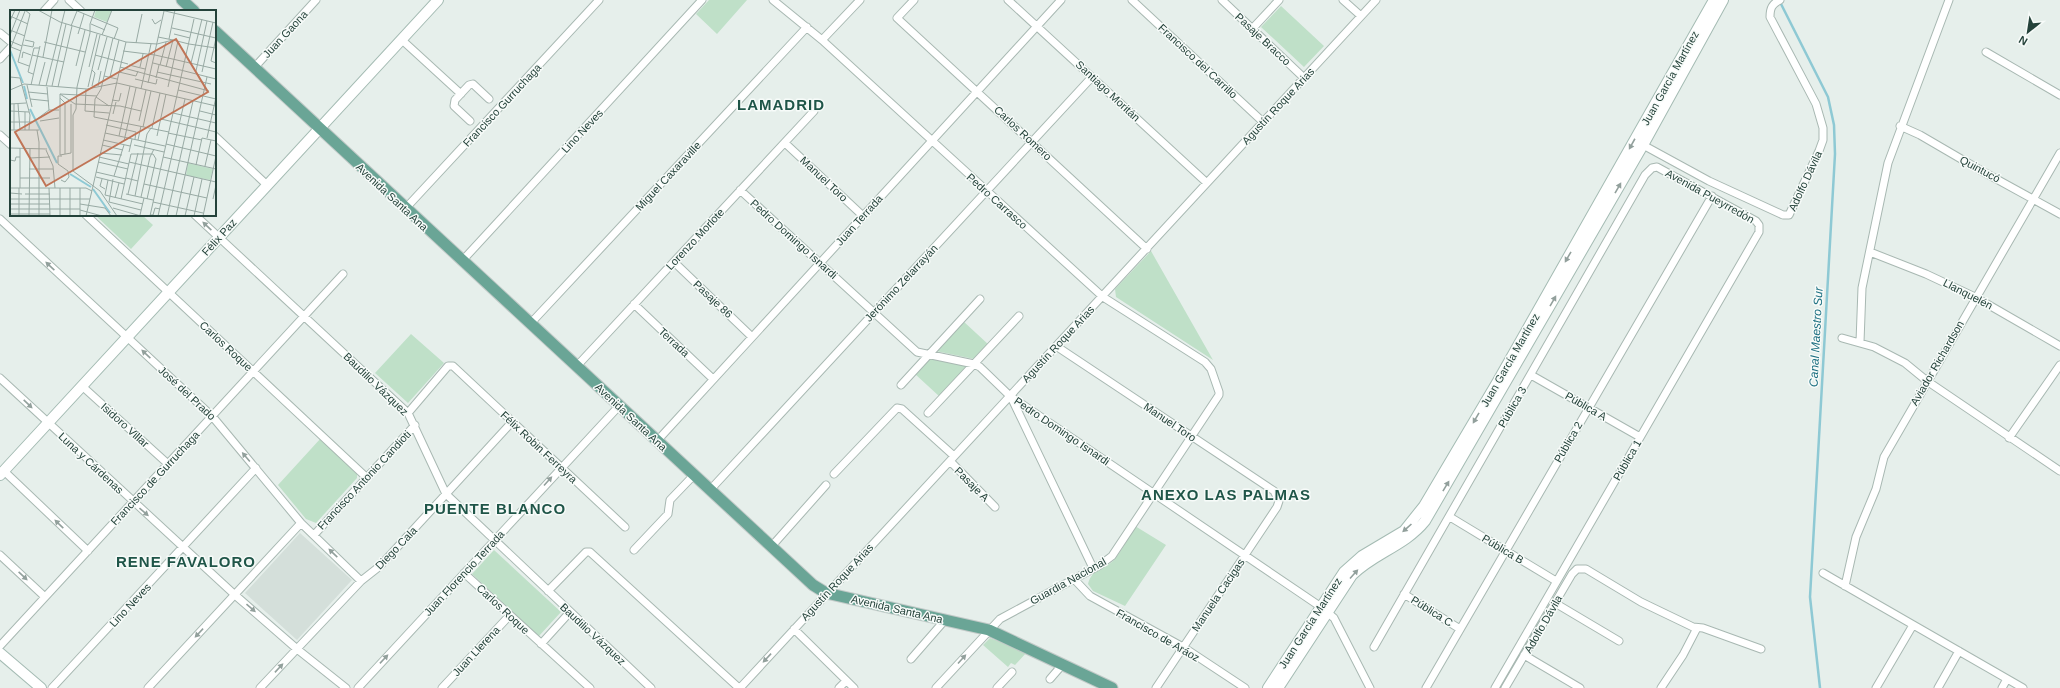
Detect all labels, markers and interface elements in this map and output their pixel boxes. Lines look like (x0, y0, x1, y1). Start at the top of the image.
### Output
street label: Juan Gaona (260, 7, 310, 60)
inset map (10, 10, 216, 216)
street label: Pasaje Bracco (1233, 10, 1293, 68)
north arrow (2008, 12, 2048, 52)
street label: Francisco del Carrillo (1156, 21, 1240, 101)
street label: Juan García Martínez (1639, 29, 1701, 127)
text: N (2017, 33, 2029, 48)
street label: Santiago Moritán (1073, 58, 1143, 124)
street label: Francisco Gurruchaga (461, 60, 544, 149)
street label: Agustín Roque Arias (1239, 65, 1317, 147)
district label: LAMADRID (737, 96, 825, 113)
street label: Carlos Romero (992, 103, 1054, 163)
street label: Lino Neves (559, 106, 605, 155)
one-way arrow (1629, 138, 1636, 150)
street label: Miguel Caxaraville (633, 139, 703, 213)
street label: Adolfo Dávila (1786, 148, 1825, 213)
street label: Quintucó (1958, 153, 2002, 185)
street label: Manuel Toro (798, 154, 850, 204)
street label: Avenida Santa Ana (354, 161, 431, 234)
street label: Avenida Pueyrredón (1664, 167, 1756, 225)
street label: Pedro Carrasco (964, 171, 1030, 231)
one-way arrow (1614, 182, 1621, 194)
street label: Juan Terrada (833, 192, 885, 248)
street label: Pedro Domingo Isnardi (748, 197, 840, 281)
street label: Lorenzo Morlote (664, 206, 726, 272)
street label: Félix Paz (199, 216, 239, 258)
one-way arrow (202, 221, 212, 231)
street label: Jerónimo Zelarrayán (862, 242, 940, 324)
one-way arrow (1565, 251, 1572, 263)
one-way arrow (46, 262, 55, 271)
street label: Llanquelén (1941, 276, 1995, 312)
street label: Pasaje 86 (691, 278, 735, 320)
water label: Canal Maestro Sur (1806, 286, 1826, 387)
one-way arrow (1549, 295, 1556, 307)
street label: Agustín Roque Arias (1019, 303, 1097, 385)
street label: Juan García Martínez (1478, 311, 1542, 409)
street label: Carlos Roque (197, 319, 255, 373)
street label: Aviador Richardson (1908, 319, 1966, 407)
street label: Terrada (656, 325, 692, 360)
one-way arrow (140, 350, 151, 359)
street label: Baudilio Vázquez (341, 350, 411, 418)
street label: José del Prado (156, 364, 218, 422)
street label: Avenida Santa Ana (593, 381, 670, 454)
street label: Pública 3 (1495, 384, 1529, 430)
street label: Pública A (1563, 389, 1609, 423)
street label: Pedro Domingo Isnardi (1012, 395, 1112, 467)
one-way arrow (23, 400, 33, 409)
street label: Isidoro Villar (99, 400, 152, 450)
street label: Manuel Toro (1142, 400, 1198, 444)
street label: Félix Robin Ferreyra (498, 409, 580, 486)
one-way arrow (1473, 412, 1480, 424)
street label: Pública 2 (1551, 419, 1585, 465)
street label: Francisco de Gurruchaga (108, 428, 202, 527)
street label: Francisco Antonio Candioti (315, 428, 413, 532)
street label: Luna y Cárdenas (56, 430, 126, 496)
street label: Pública 1 (1610, 437, 1644, 483)
one-way arrow (242, 451, 251, 462)
street label: Pasaje A (952, 464, 992, 504)
one-way arrow (544, 476, 553, 486)
one-way arrow (1442, 480, 1449, 492)
district label: ANEXO LAS PALMAS (1141, 486, 1311, 503)
district label: PUENTE BLANCO (424, 500, 566, 517)
one-way arrow (139, 507, 149, 516)
one-way arrow (54, 519, 64, 529)
one-way arrow (1401, 523, 1412, 532)
street label: Diego Cala (373, 524, 420, 572)
street label: Juan Florencio Terrada (421, 527, 507, 618)
street label: Pública B (1480, 532, 1526, 566)
street label: Agustín Roque Arias (798, 541, 876, 623)
one-way arrow (328, 549, 338, 558)
district label: RENE FAVALORO (116, 553, 256, 570)
street label: Guardia Nacional (1028, 555, 1108, 607)
street label: Manuela Cacigas (1189, 556, 1247, 634)
one-way arrow (1349, 569, 1359, 579)
one-way arrow (18, 571, 28, 580)
street label: Juan García Martínez (1276, 575, 1344, 671)
street label: Lino Neves (107, 580, 153, 629)
street label: Carlos Roque (474, 582, 532, 636)
street label: Adolfo Dávila (1522, 592, 1565, 655)
street label: Avenida Santa Ana (850, 593, 945, 626)
street label: Pública C (1409, 593, 1455, 629)
street label: Baudilio Vázquez (558, 601, 628, 667)
one-way arrow (246, 604, 256, 613)
street label: Francisco de Aráoz (1114, 606, 1202, 664)
street label: Juan Llerena (450, 623, 503, 678)
one-way arrow (195, 628, 204, 638)
one-way arrow (763, 653, 772, 663)
one-way arrow (958, 654, 967, 664)
one-way arrow (379, 655, 388, 664)
one-way arrow (274, 663, 283, 673)

